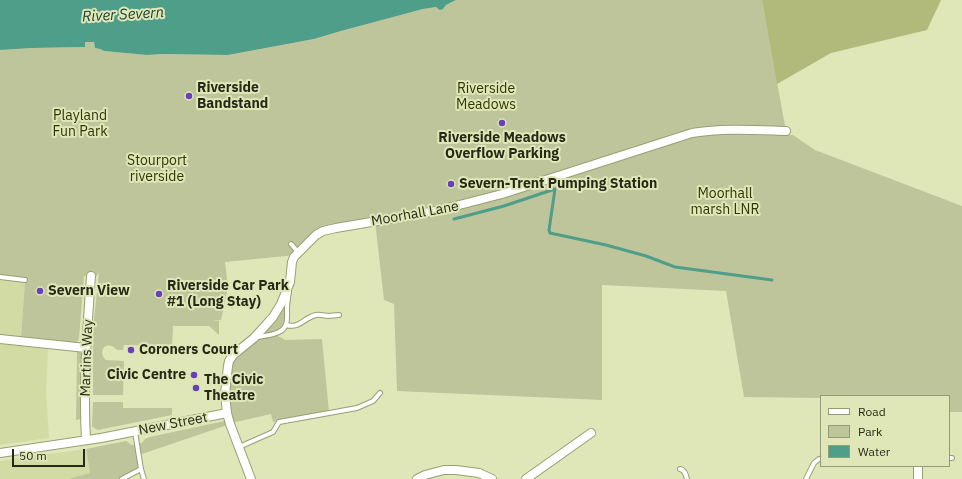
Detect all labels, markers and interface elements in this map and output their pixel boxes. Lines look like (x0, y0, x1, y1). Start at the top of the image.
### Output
water label: River Severn (82, 4, 164, 26)
place label: Riverside Bandstand (197, 80, 268, 112)
park label: Riverside Meadows (456, 81, 516, 114)
marker: Riverside Bandstand (184, 91, 194, 101)
park label: Playland Fun Park (52, 108, 108, 140)
marker: Riverside Meadows Overflow Parking (497, 118, 507, 128)
place label: Riverside Meadows Overflow Parking (438, 130, 566, 162)
park label: Stourport riverside (127, 153, 187, 186)
place label: Severn-Trent Pumping Station (459, 176, 657, 192)
marker: Severn-Trent Pumping Station (446, 179, 456, 189)
park label: Moorhall marsh LNR (691, 186, 759, 218)
street label: Moorhall Lane (370, 198, 460, 230)
place label: Riverside Car Park #1 (Long Stay) (167, 278, 289, 310)
place label: Severn View (48, 283, 130, 299)
marker: Severn View (35, 286, 45, 296)
marker: Riverside Car Park #1 (Long Stay) (154, 289, 164, 299)
street label: Martins Way (77, 319, 97, 397)
place label: Coroners Court (139, 342, 238, 358)
marker: Coroners Court (126, 345, 136, 355)
place label: Civic Centre (107, 367, 186, 383)
marker: Civic Centre (189, 370, 199, 380)
place label: The Civic Theatre (204, 372, 264, 404)
marker: The Civic Theatre (191, 383, 201, 393)
legend (820, 395, 950, 467)
text: Road (858, 404, 886, 419)
street label: New Street (137, 409, 209, 439)
text: Park (858, 424, 882, 439)
scale bar (14, 441, 87, 467)
text: Water (858, 444, 890, 459)
text: 50 m (19, 448, 47, 463)

